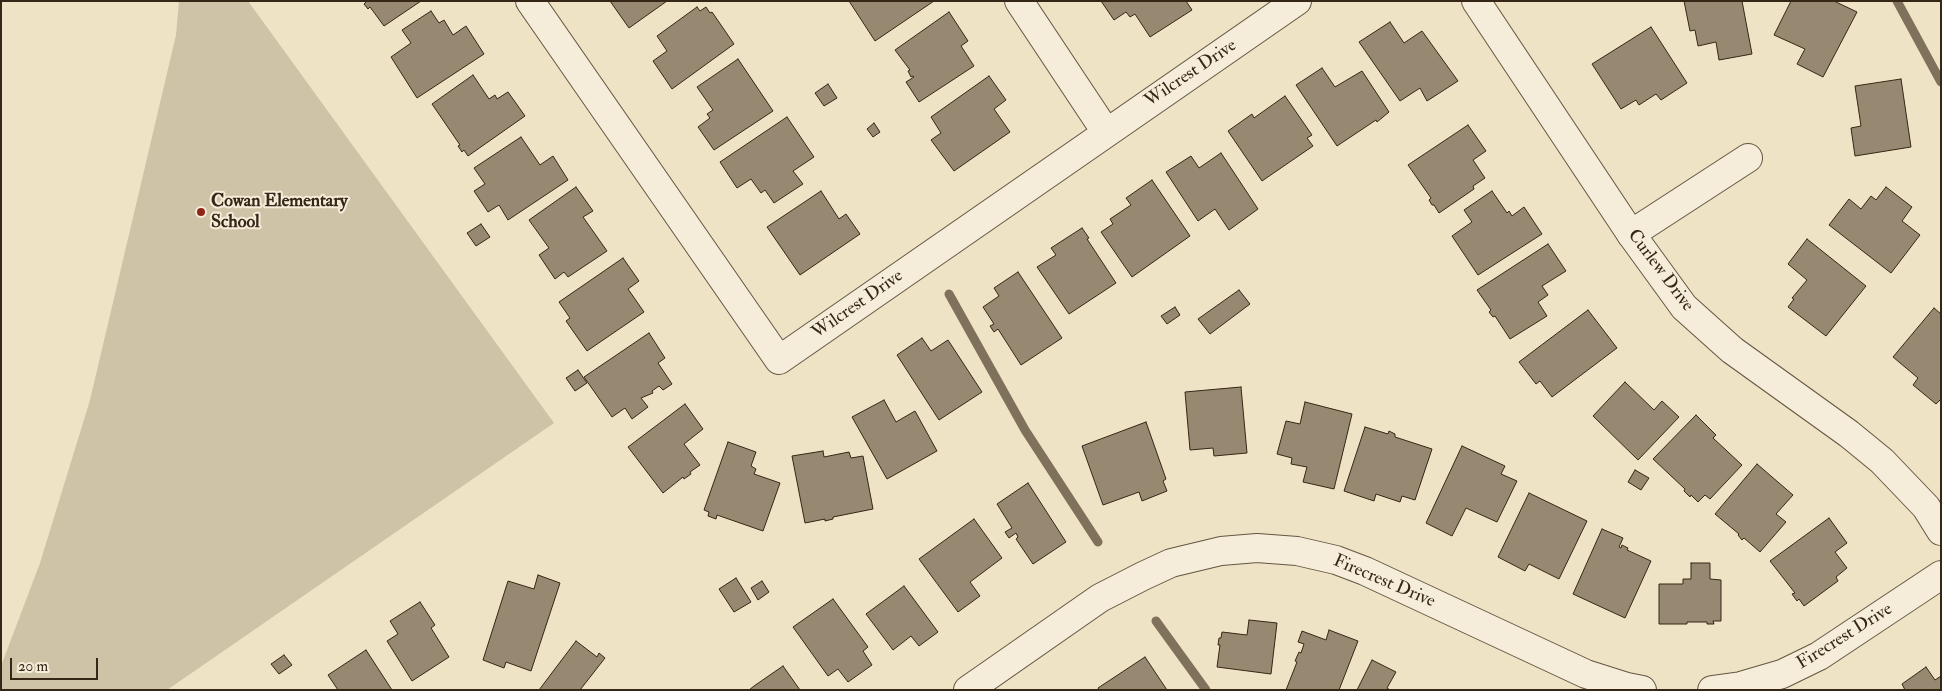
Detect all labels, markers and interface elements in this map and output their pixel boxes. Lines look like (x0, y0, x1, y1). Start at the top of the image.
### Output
street label: Wilcrest Drive (1141, 35, 1241, 113)
place label: Cowan Elementary School (211, 191, 348, 233)
marker: Cowan Elementary School (195, 206, 207, 218)
street label: Curlew Drive (1622, 226, 1698, 316)
street label: Wilcrest Drive (808, 266, 908, 344)
street label: Firecrest Drive (1330, 551, 1438, 613)
street label: Firecrest Drive (1793, 599, 1897, 675)
scale bar (12, 648, 100, 680)
text: 20 m (18, 657, 48, 676)

